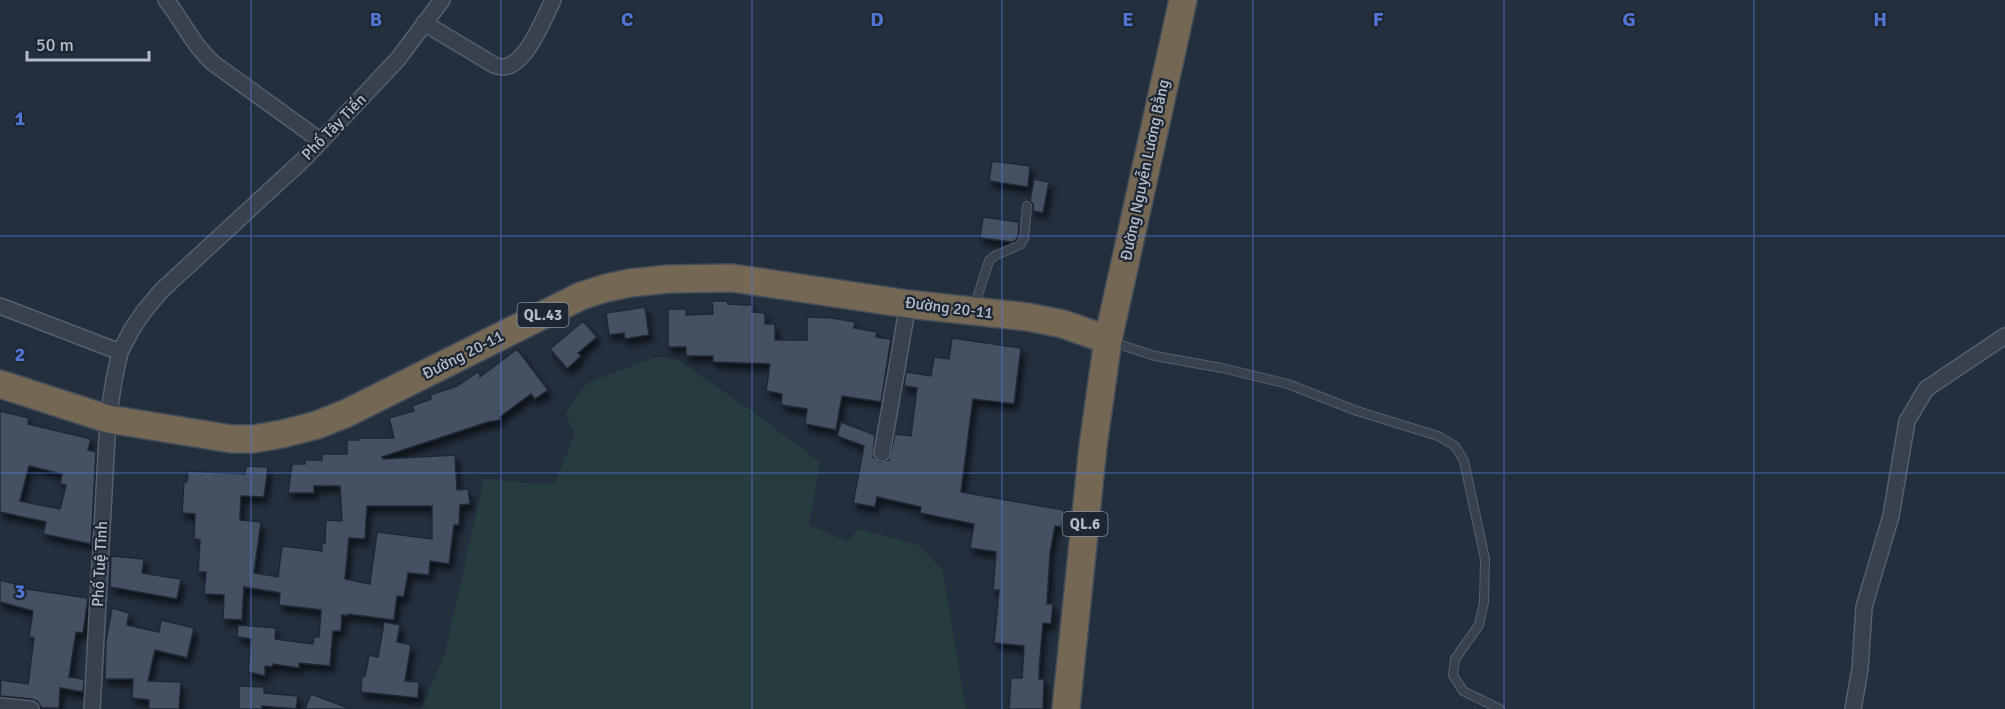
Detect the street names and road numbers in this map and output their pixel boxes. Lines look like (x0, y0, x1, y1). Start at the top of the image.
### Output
street label: Đường Nguyễn Lương Bằng (1116, 78, 1174, 262)
street label: Phố Tây Tiến (297, 90, 371, 164)
street label: Đường 20-11 (904, 293, 994, 323)
road number: QL.43 (518, 303, 568, 327)
street label: Đường 20-11 (419, 326, 507, 384)
road number: QL.6 (1062, 512, 1108, 536)
street label: Phố Tuệ Tĩnh (88, 520, 112, 608)

